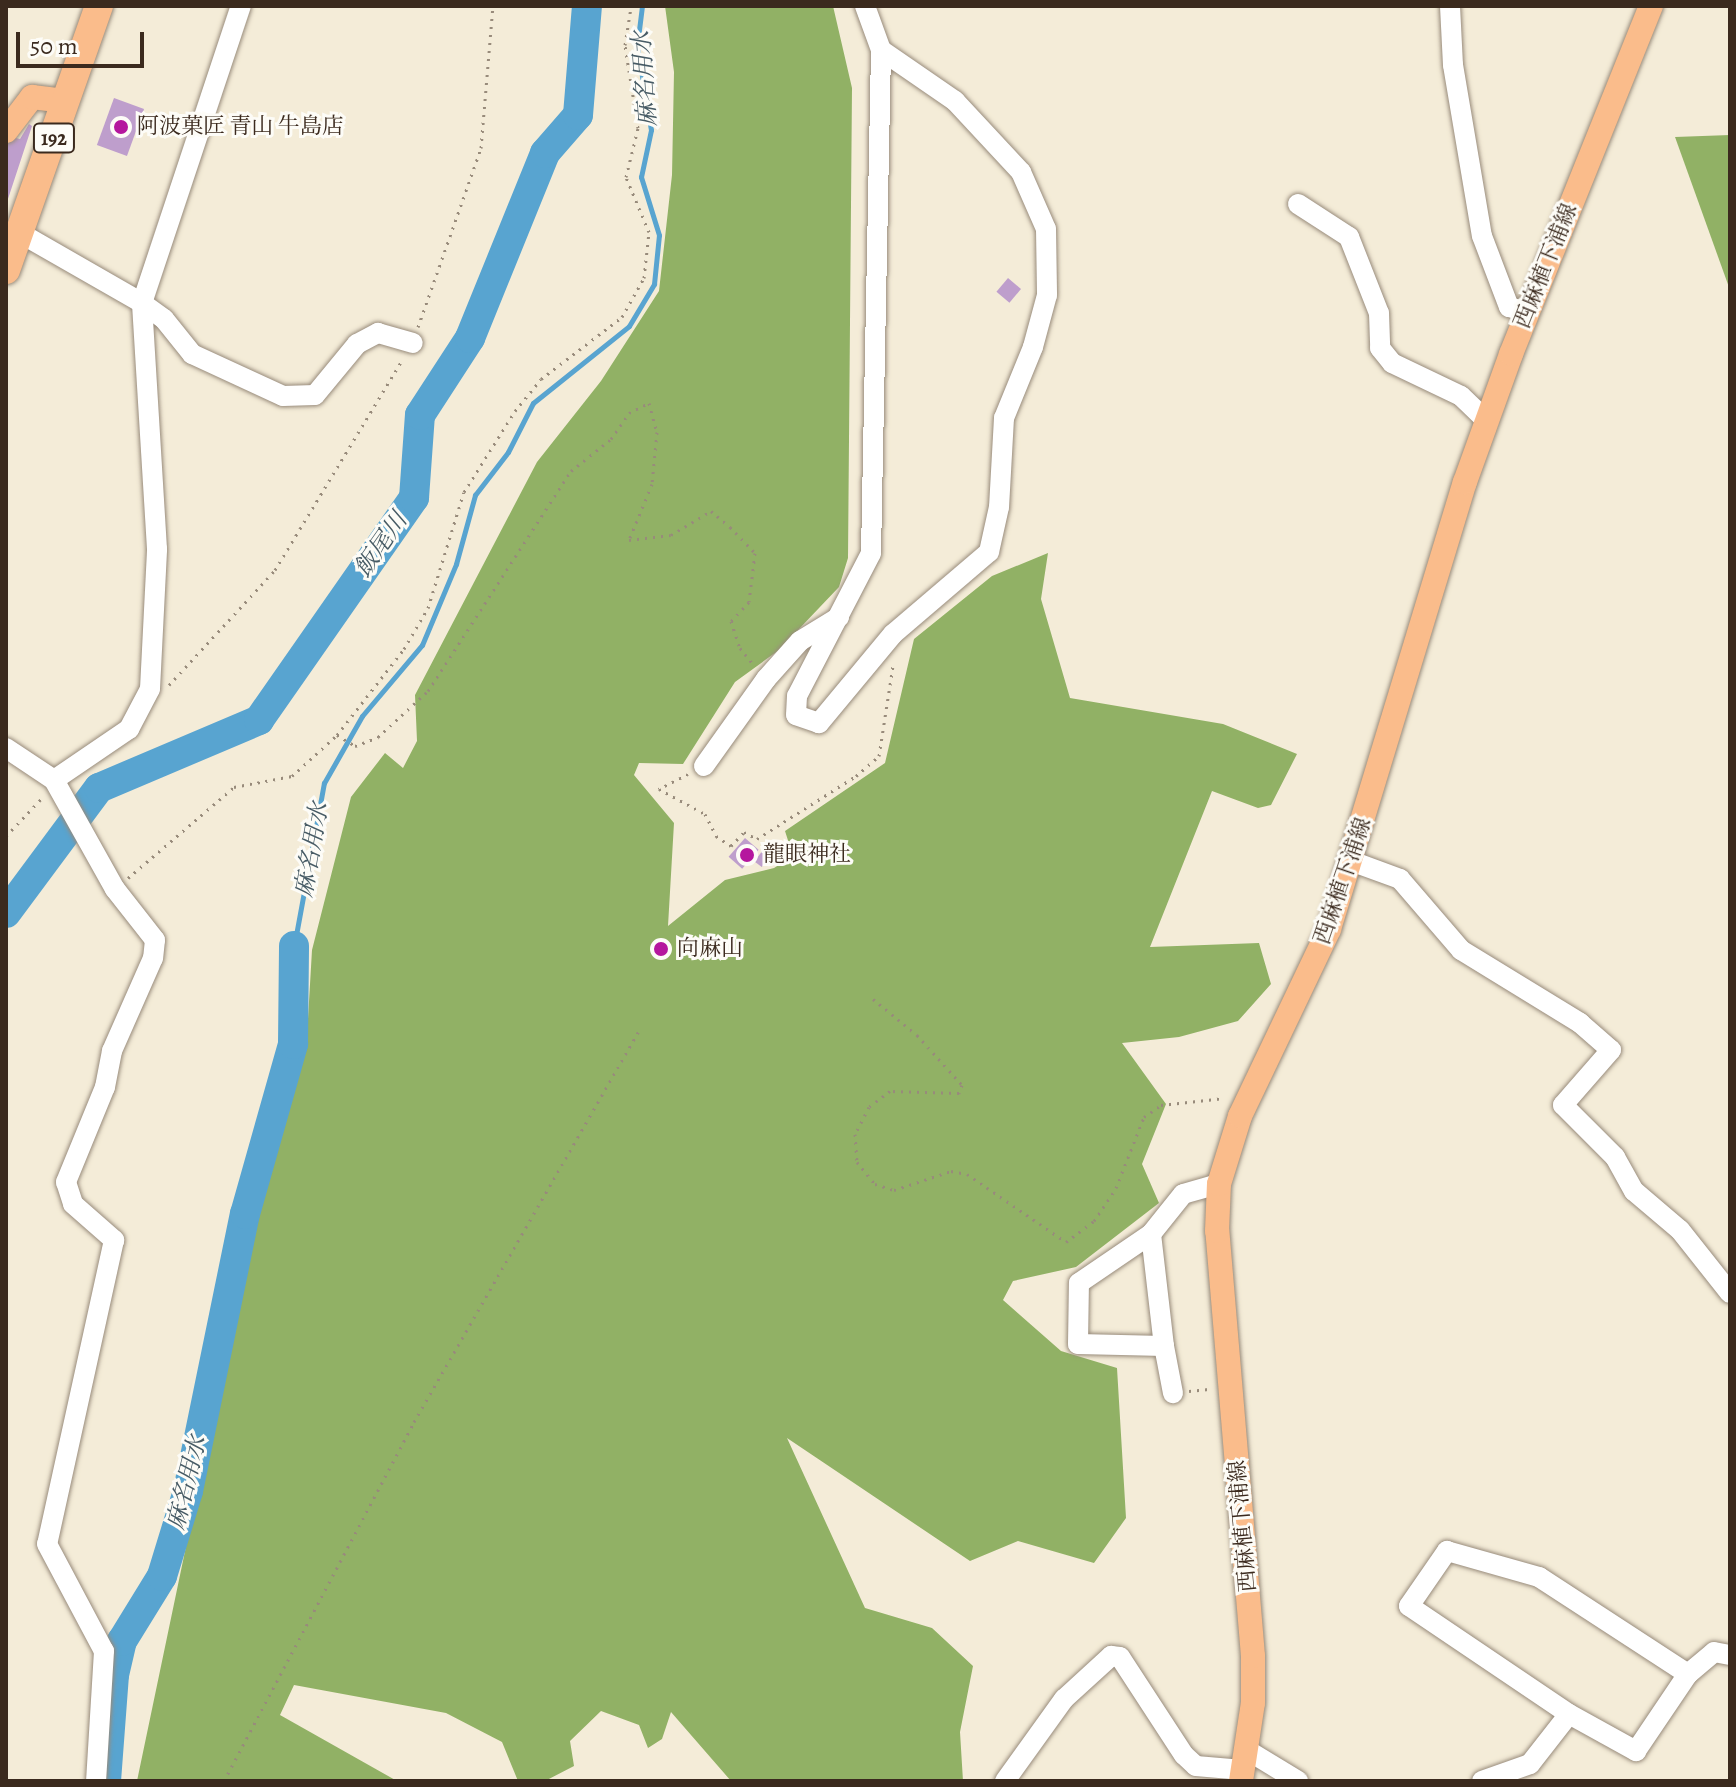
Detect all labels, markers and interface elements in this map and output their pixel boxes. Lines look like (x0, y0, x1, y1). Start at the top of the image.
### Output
scale bar (20, 16, 148, 66)
text: 50 m (30, 30, 78, 62)
water label: 麻名用水 (627, 30, 663, 128)
place label: 阿波菓匠 青山 牛島店 (137, 114, 344, 140)
marker: 阿波菓匠 青山 牛島店 (112, 118, 130, 136)
road number: 192 (32, 122, 76, 154)
street label: 西麻植下浦線 (1509, 200, 1583, 332)
water label: 飯尾川 (349, 507, 413, 583)
water label: 麻名用水 (289, 800, 335, 900)
street label: 西麻植下浦線 (1309, 814, 1377, 948)
place label: 龍眼神社 (763, 842, 851, 868)
marker: 龍眼神社 (738, 846, 756, 864)
place label: 向麻山 (677, 936, 743, 962)
marker: 向麻山 (652, 940, 670, 958)
water label: 麻名用水 (161, 1433, 213, 1533)
street label: 西麻植下浦線 (1224, 1459, 1262, 1593)

